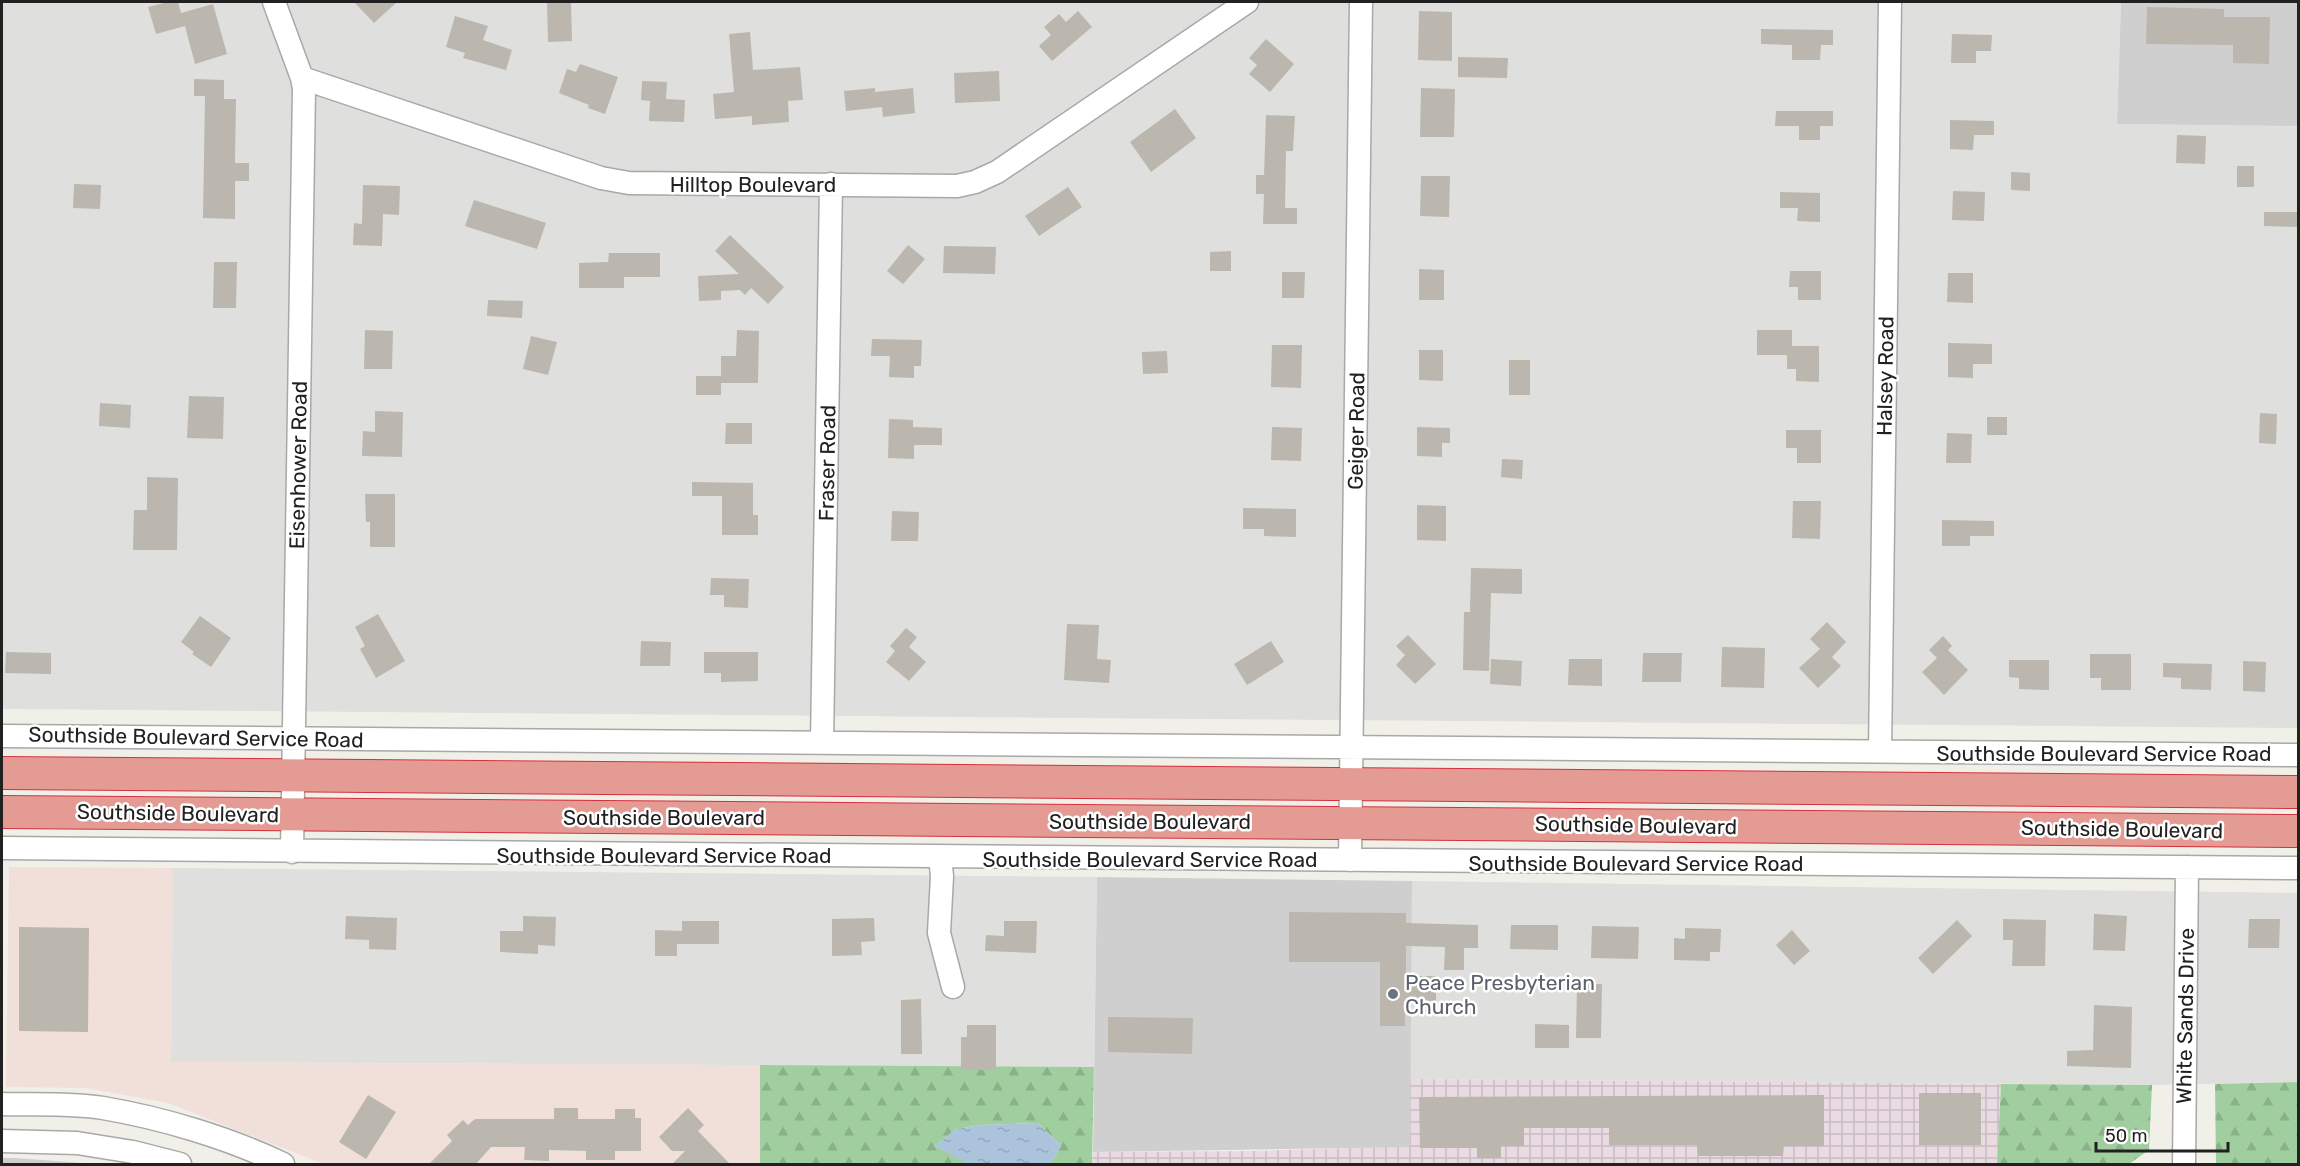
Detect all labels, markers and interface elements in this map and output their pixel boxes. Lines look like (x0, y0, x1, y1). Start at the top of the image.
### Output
street label: Hilltop Boulevard (670, 172, 836, 197)
street label: Halsey Road (1871, 316, 1899, 436)
street label: Geiger Road (1342, 372, 1370, 490)
street label: Eisenhower Road (284, 381, 312, 549)
street label: Fraser Road (813, 405, 841, 521)
street label: Southside Boulevard Service Road (28, 722, 364, 752)
street label: Southside Boulevard Service Road (1936, 741, 2272, 766)
street label: Southside Boulevard (77, 799, 279, 827)
street label: Southside Boulevard (563, 805, 765, 830)
street label: Southside Boulevard (1049, 809, 1251, 834)
street label: Southside Boulevard (1535, 811, 1737, 839)
street label: Southside Boulevard (2021, 815, 2223, 843)
street label: Southside Boulevard Service Road (496, 843, 832, 868)
street label: Southside Boulevard Service Road (982, 847, 1318, 872)
street label: Southside Boulevard Service Road (1468, 851, 1804, 876)
street label: White Sands Drive (2171, 928, 2199, 1104)
place label: Peace Presbyterian Church (1405, 970, 1595, 1019)
marker: Peace Presbyterian Church (1386, 987, 1400, 1001)
scale bar (2096, 1115, 2228, 1153)
text: 50 m (2105, 1125, 2148, 1147)

